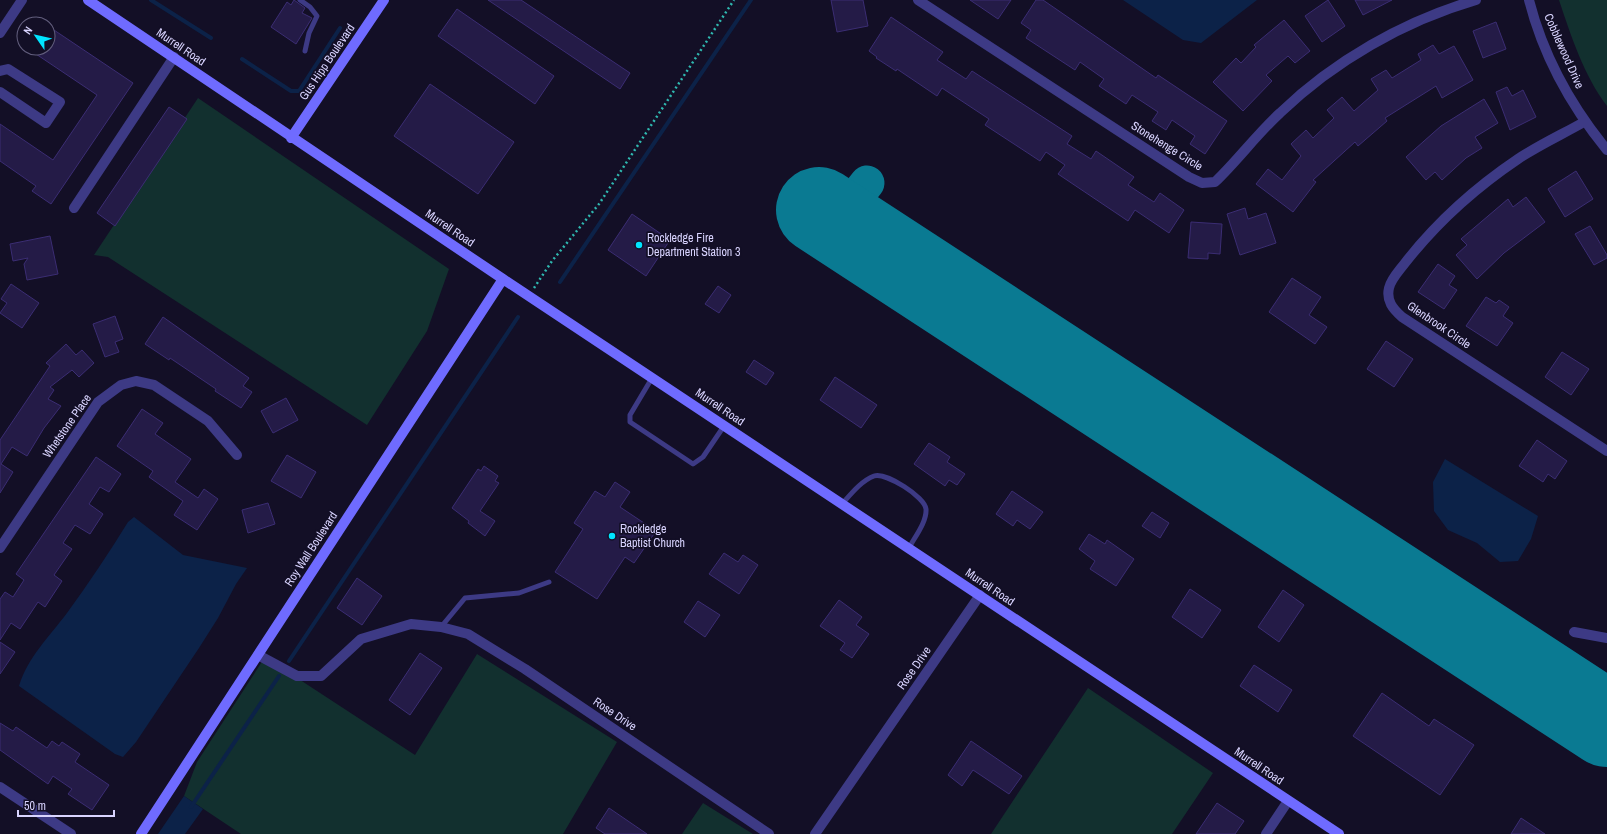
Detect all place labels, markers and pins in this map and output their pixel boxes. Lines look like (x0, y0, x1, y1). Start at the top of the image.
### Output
place label: Rockledge Fire Department Station 3 (647, 230, 741, 260)
marker: Rockledge Fire Department Station 3 (634, 240, 644, 250)
place label: Rockledge Baptist Church (620, 521, 685, 551)
marker: Rockledge Baptist Church (607, 531, 617, 541)

